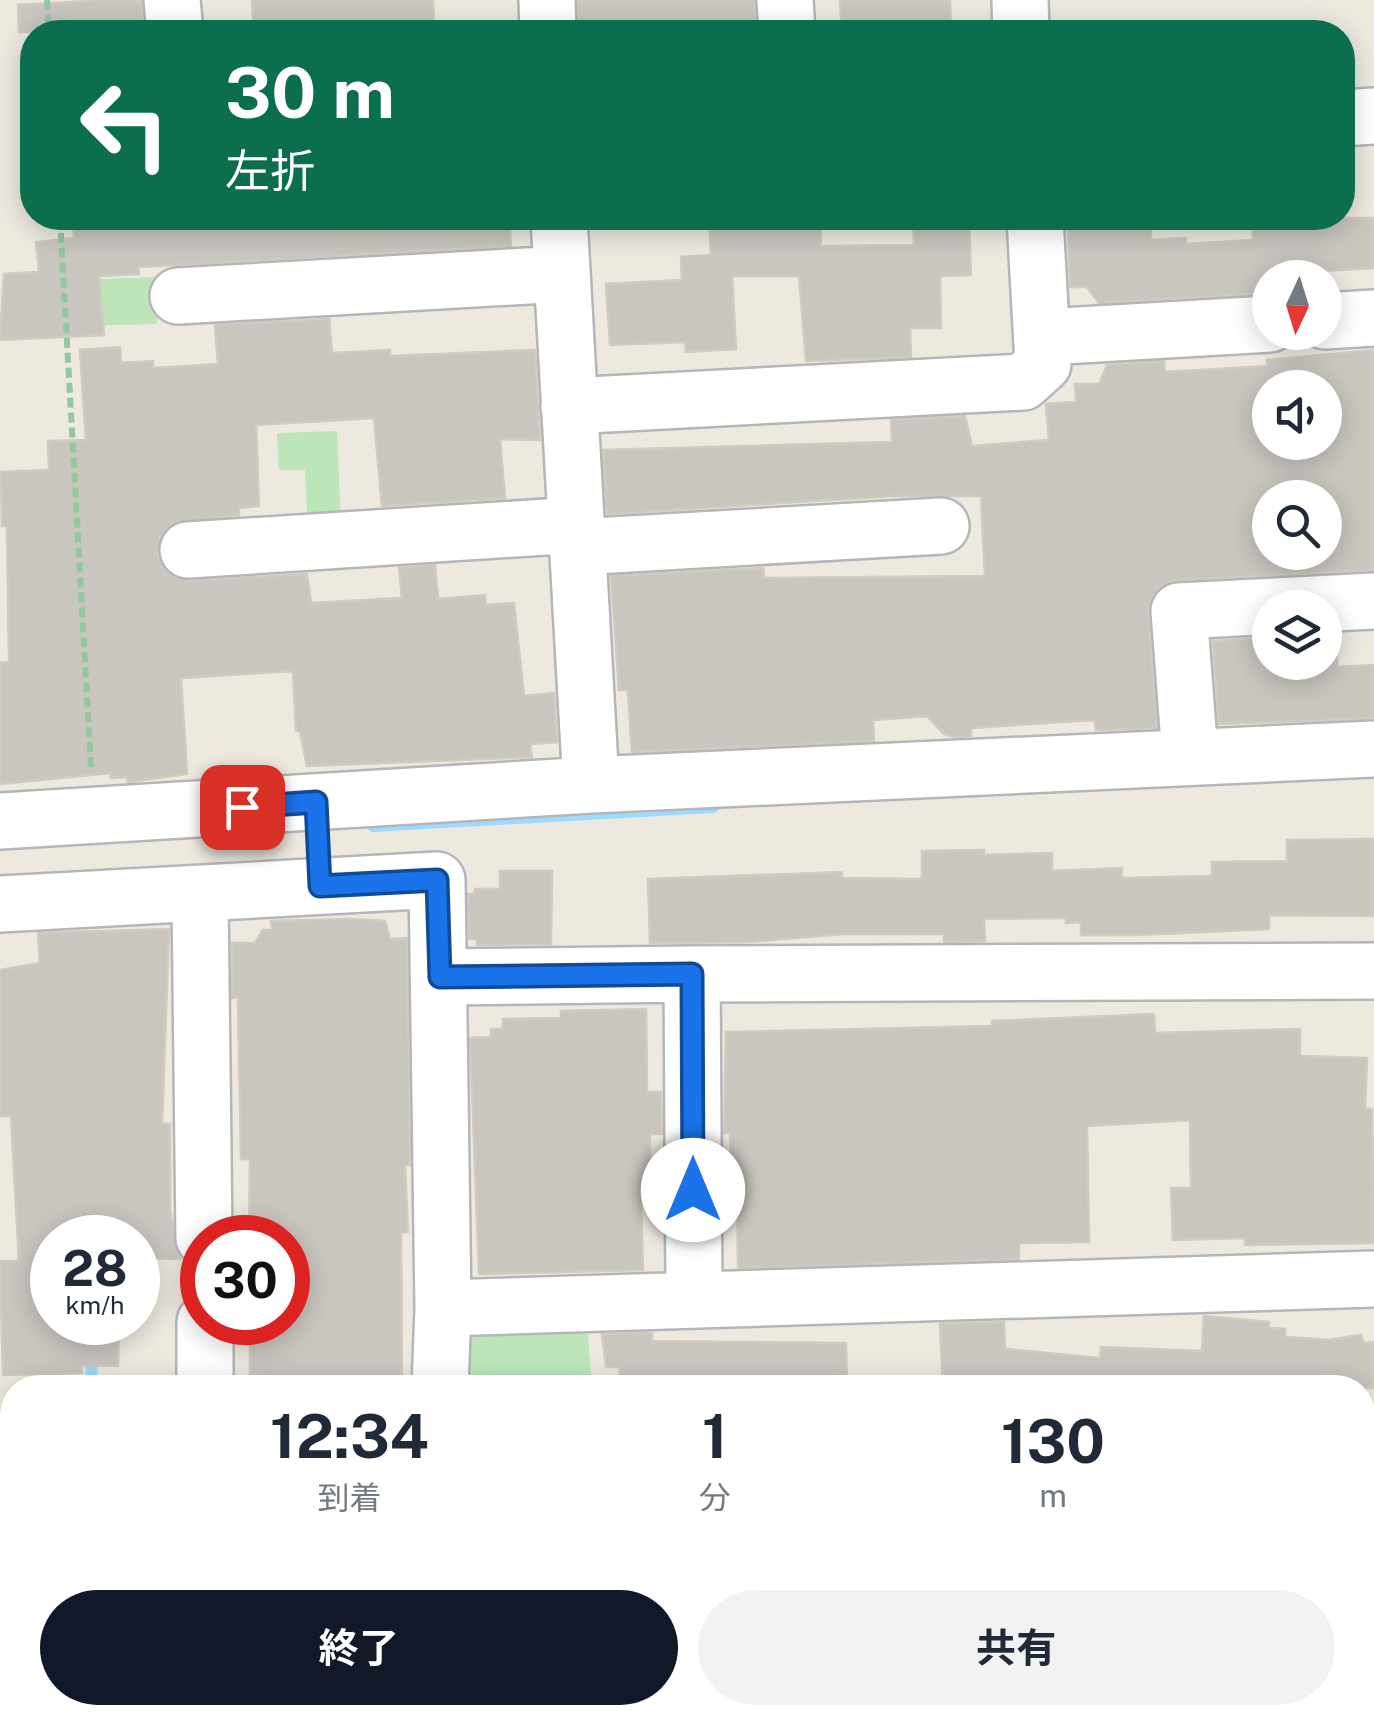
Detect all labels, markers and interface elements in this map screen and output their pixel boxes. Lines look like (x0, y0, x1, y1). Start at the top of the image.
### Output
text: 30 m (225, 51, 395, 134)
icon: left (60, 60, 190, 190)
text: 左折 (225, 144, 315, 197)
north arrow (1252, 260, 1342, 350)
map controls (1252, 260, 1342, 680)
button: sound (1252, 370, 1342, 460)
button: search (1252, 480, 1342, 570)
button: layers (1252, 590, 1342, 680)
pin (200, 765, 285, 850)
icon: arrive (215, 780, 270, 835)
position arrow (641, 1138, 745, 1242)
speed limit sign: 30 (180, 1215, 310, 1345)
text: 28 (62, 1238, 128, 1297)
text: km/h (66, 1290, 124, 1320)
text: 12:34 (270, 1401, 429, 1472)
text: 1 (702, 1401, 728, 1472)
text: 130 (1001, 1406, 1105, 1477)
text: m (1039, 1477, 1067, 1514)
text: 到着 (317, 1479, 381, 1516)
text: 分 (699, 1479, 731, 1516)
button: 終了 (40, 1590, 678, 1705)
button: 共有 (698, 1590, 1335, 1705)

